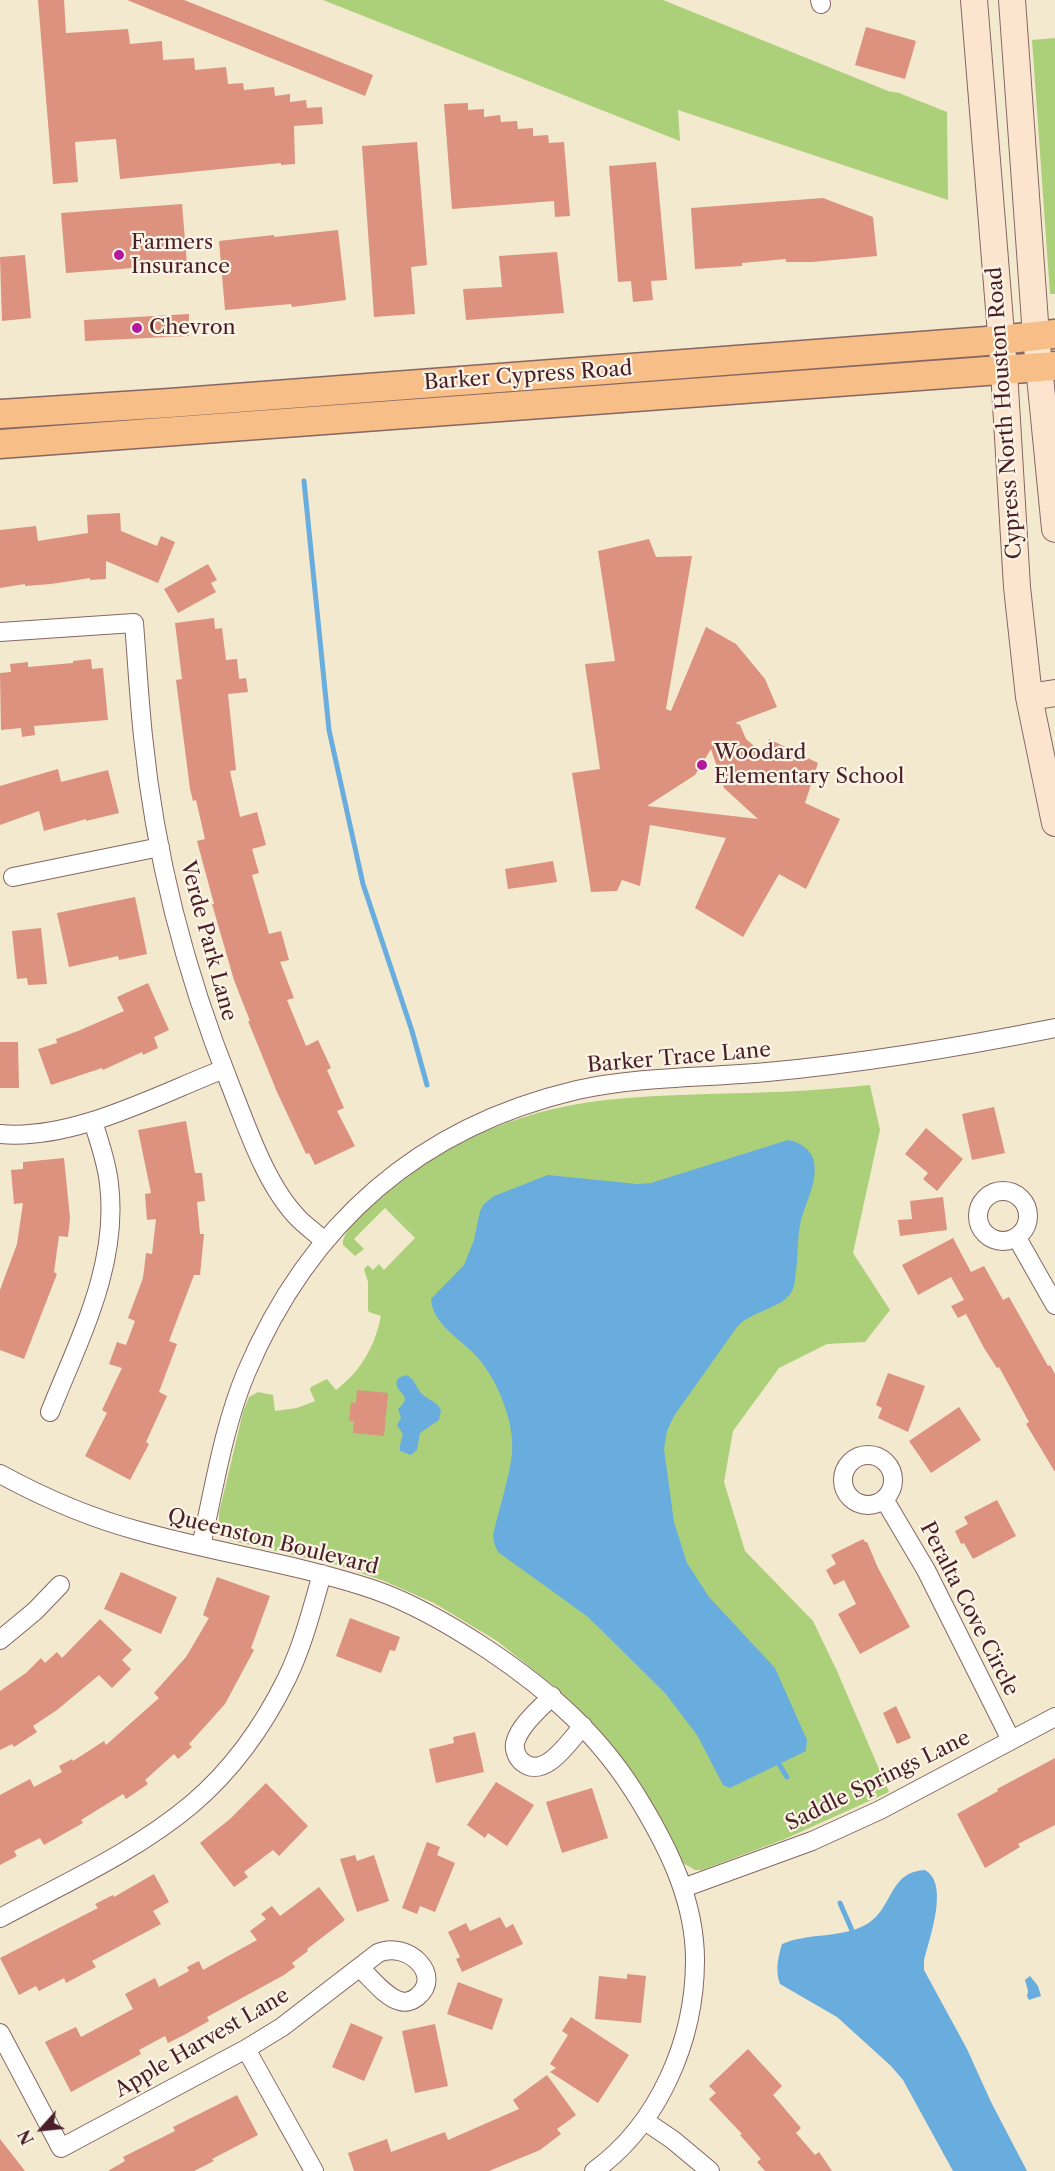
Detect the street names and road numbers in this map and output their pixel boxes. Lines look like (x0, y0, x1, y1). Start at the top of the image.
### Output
street label: Cypress North Houston Road (982, 266, 1028, 560)
street label: Barker Cypress Road (423, 356, 633, 396)
street label: Verde Park Lane (175, 858, 241, 1024)
street label: Barker Trace Lane (586, 1037, 772, 1079)
street label: Queenston Boulevard (165, 1504, 381, 1580)
street label: Peralta Cove Circle (914, 1518, 1024, 1700)
street label: Saddle Springs Lane (782, 1725, 974, 1837)
street label: Apple Harvest Lane (110, 1983, 294, 2103)

